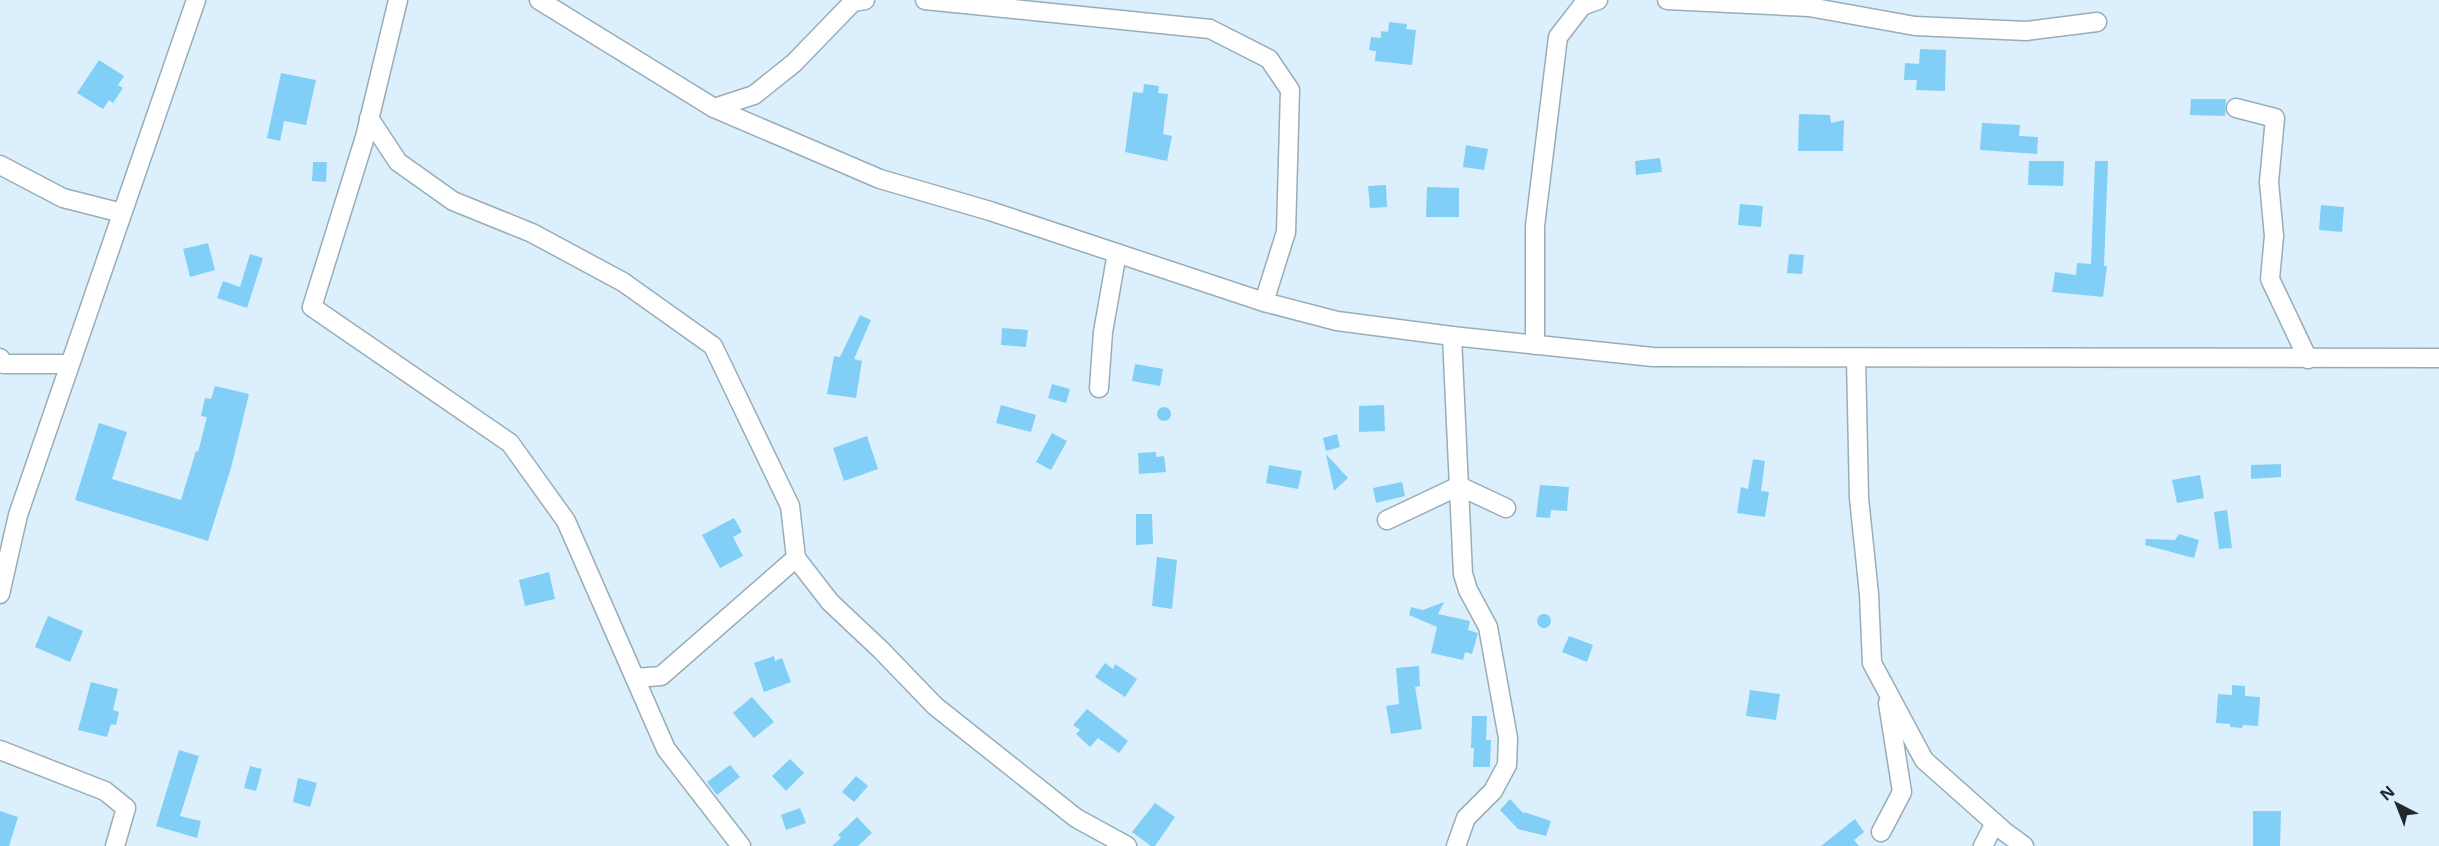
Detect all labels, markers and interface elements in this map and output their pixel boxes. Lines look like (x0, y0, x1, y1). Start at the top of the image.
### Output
north arrow (2367, 774, 2427, 834)
text: N (2375, 780, 2399, 805)

